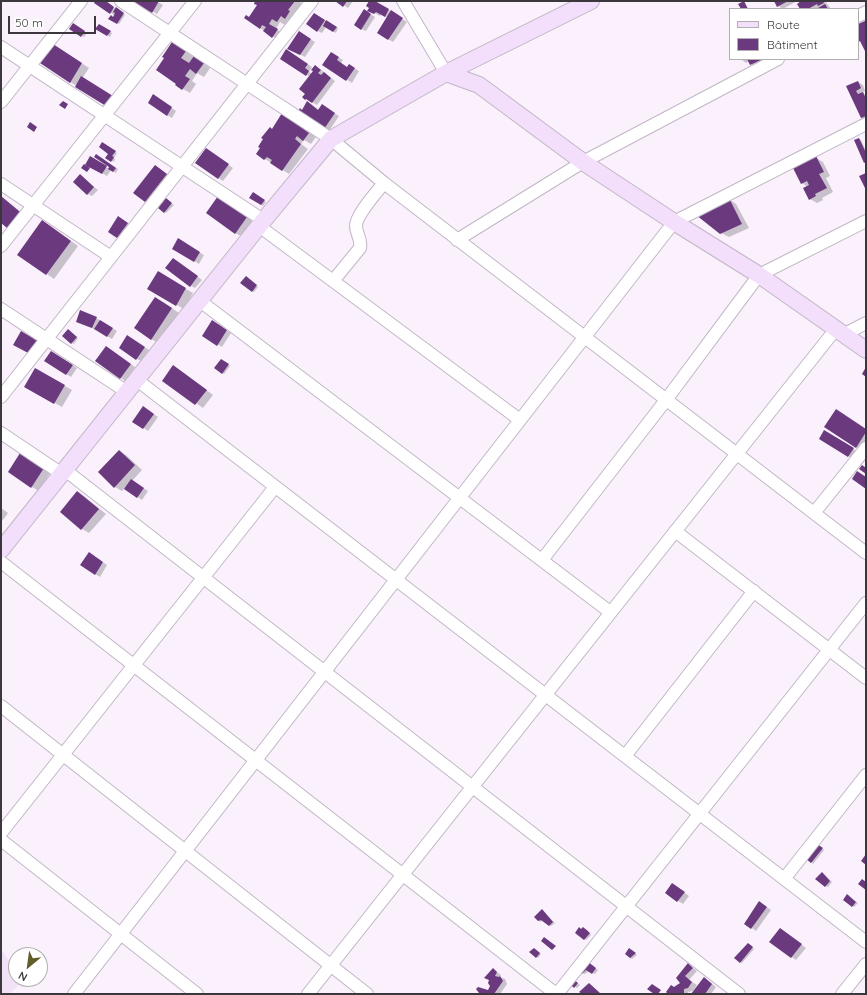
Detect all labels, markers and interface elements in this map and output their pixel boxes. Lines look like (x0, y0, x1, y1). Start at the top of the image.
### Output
scale bar (10, 8, 98, 34)
legend (729, 8, 859, 60)
text: 50 m (15, 15, 43, 30)
text: Route (767, 17, 800, 32)
text: Bâtiment (767, 37, 817, 52)
north arrow (8, 947, 48, 987)
text: N (16, 969, 30, 985)

